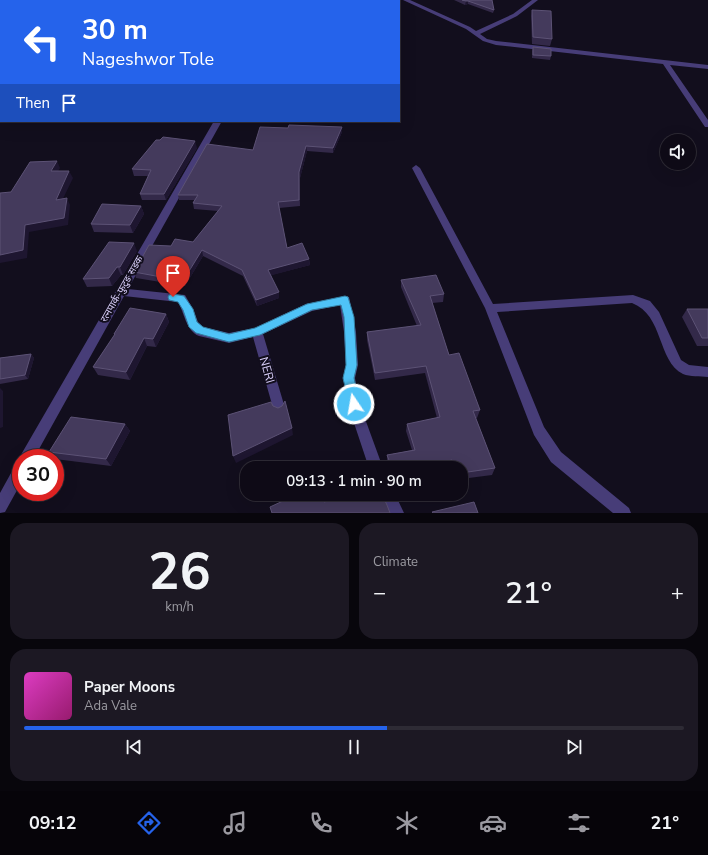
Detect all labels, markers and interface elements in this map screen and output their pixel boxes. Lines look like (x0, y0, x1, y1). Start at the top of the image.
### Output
text: 30 m (82, 11, 148, 49)
icon: left (16, 16, 68, 68)
text: Nageshwor Tole (82, 47, 214, 71)
icon: arrive (58, 92, 80, 114)
text: Then (16, 93, 50, 113)
map controls (660, 134, 696, 170)
button: sound (660, 134, 696, 170)
street label: रत्नपार्क-फुटुङ सडक (97, 253, 147, 325)
pin (156, 256, 190, 297)
icon: arrive (162, 262, 184, 284)
street label: NERI (256, 355, 278, 385)
position arrow (333, 383, 375, 425)
speed limit sign: 30 (12, 449, 64, 501)
text: 09:13 · 1 min · 90 m (286, 471, 422, 491)
text: 26 (148, 536, 211, 607)
text: Climate (373, 553, 418, 571)
text: 21° (505, 573, 552, 614)
text: − (373, 578, 386, 608)
text: + (671, 578, 684, 608)
text: km/h (165, 598, 194, 616)
text: Paper Moons (84, 677, 175, 697)
text: Ada Vale (84, 697, 137, 715)
icon: previous (123, 736, 145, 758)
icon: pause (343, 736, 365, 758)
icon: next (563, 736, 585, 758)
icon: directions (135, 809, 163, 837)
icon: music (221, 809, 249, 837)
icon: phone (307, 809, 335, 837)
icon: climate (393, 809, 421, 837)
icon: car (479, 809, 507, 837)
icon: filters (565, 809, 593, 837)
text: 09:12 (29, 811, 77, 835)
text: 21° (651, 811, 679, 835)

